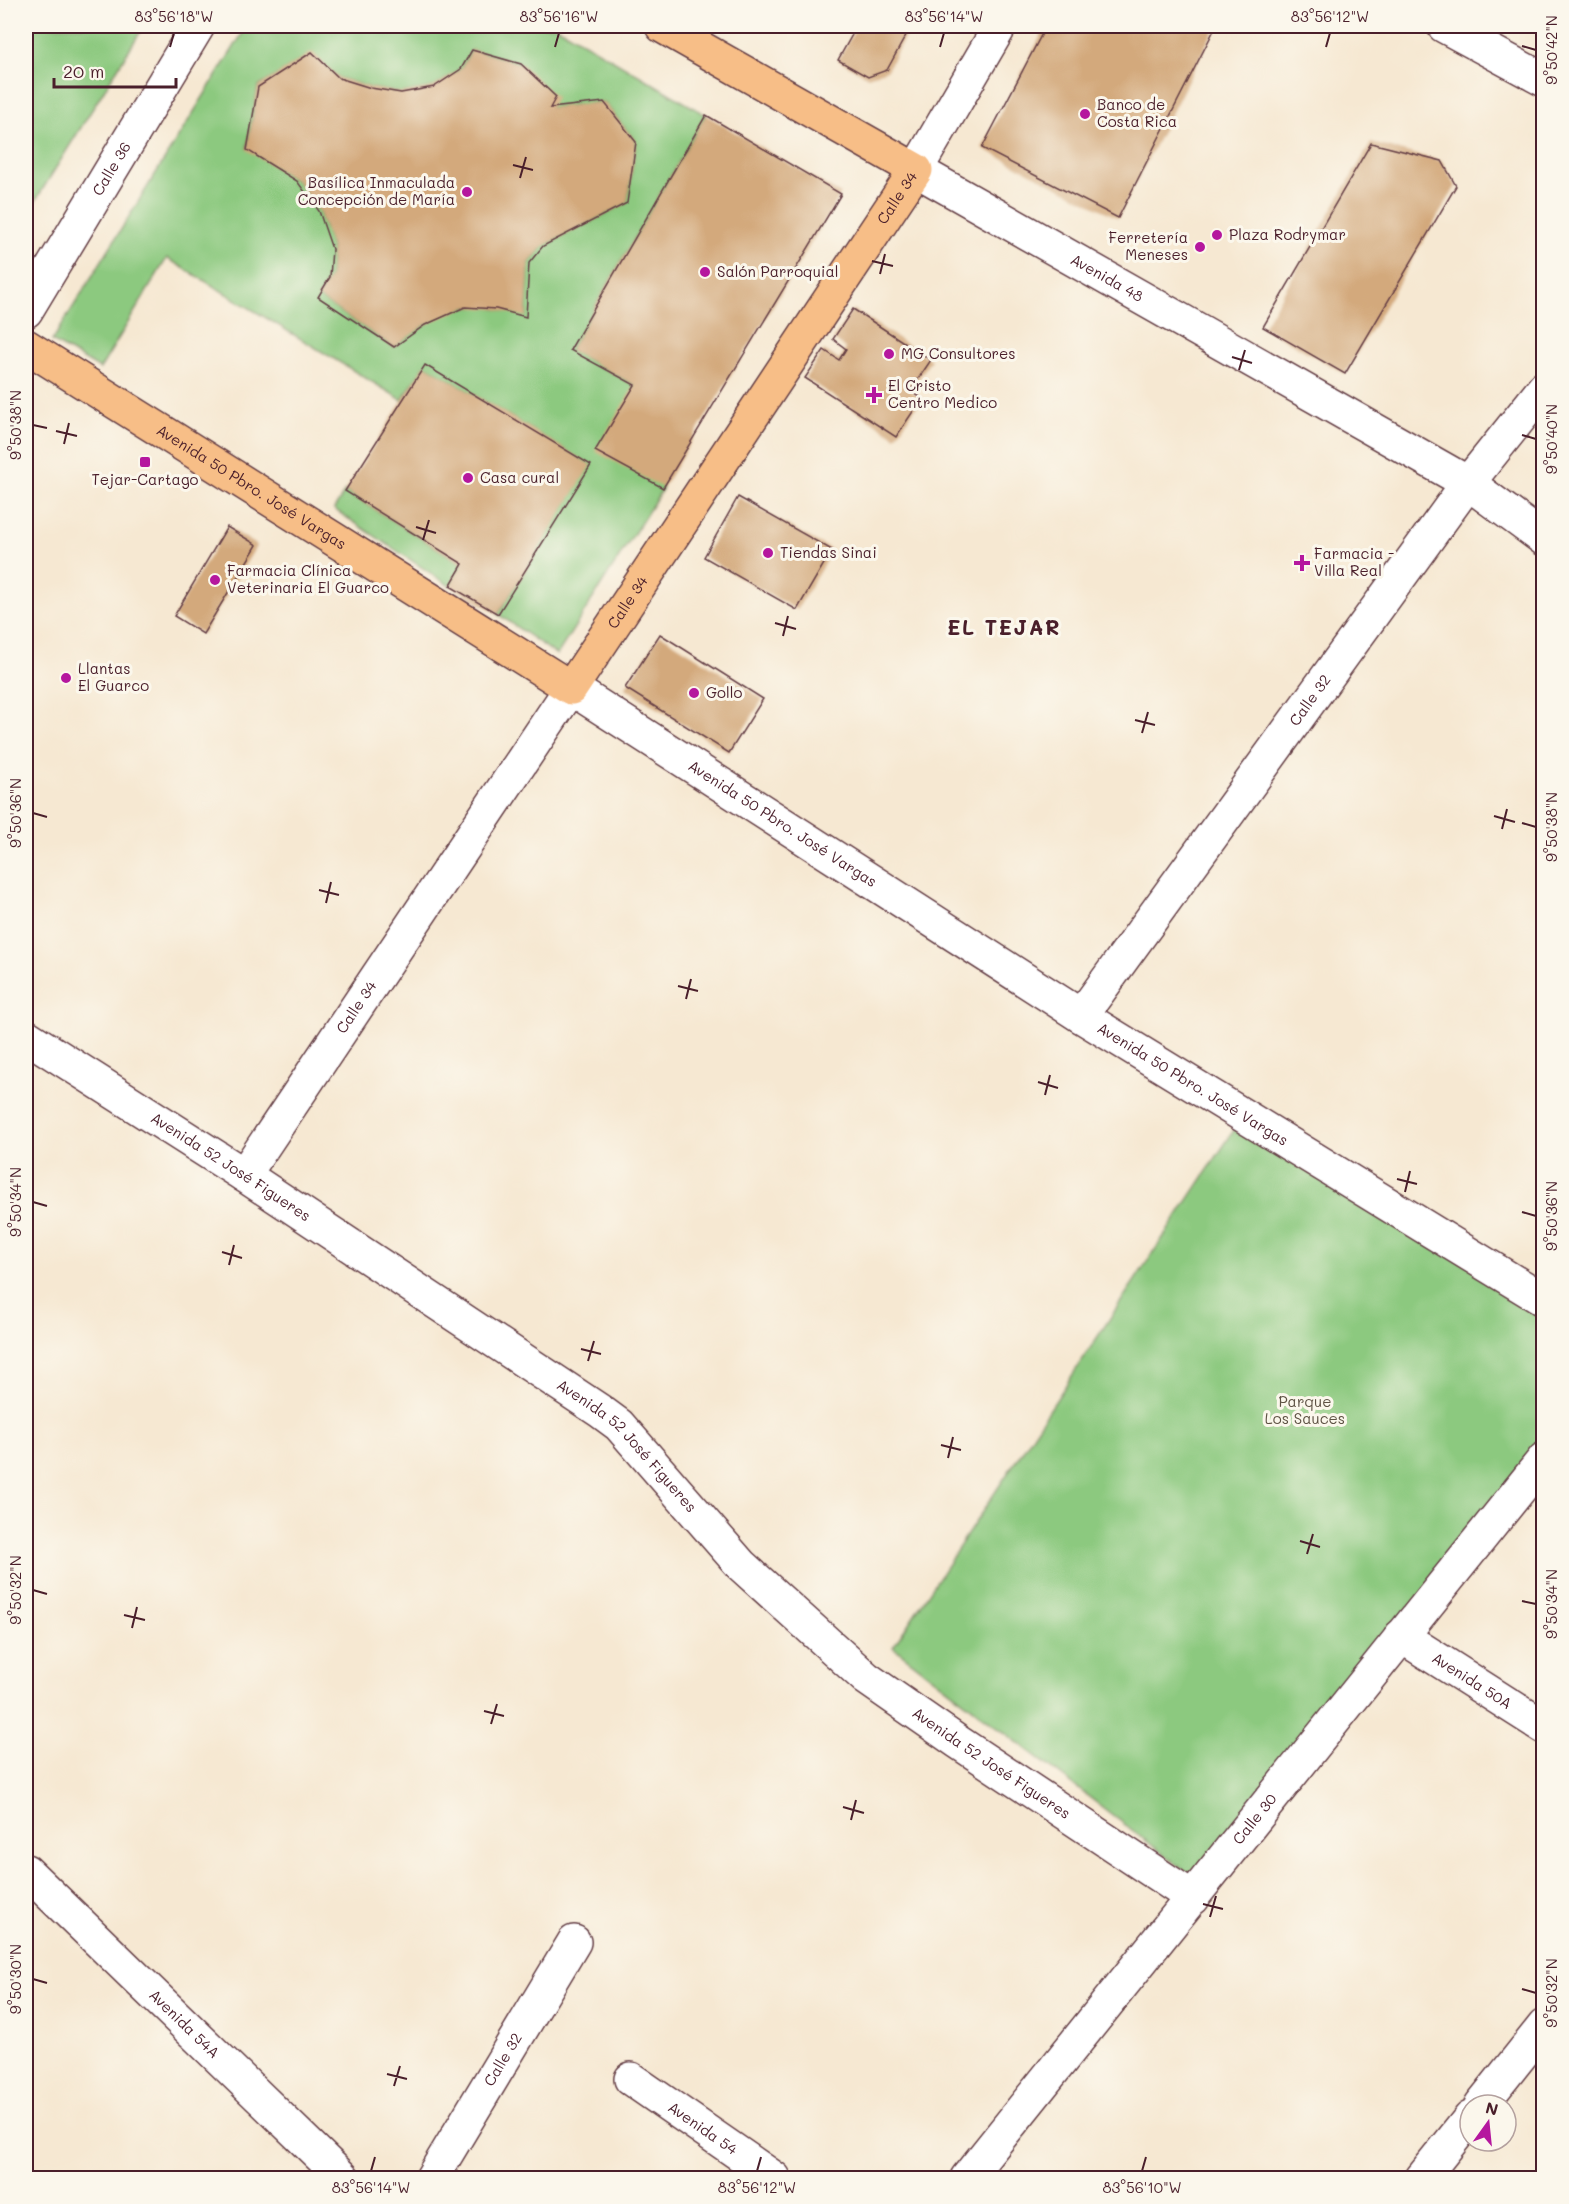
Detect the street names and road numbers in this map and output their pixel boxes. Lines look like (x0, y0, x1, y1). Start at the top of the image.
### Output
street label: Calle 36 (87, 138, 135, 199)
street label: Calle 34 (872, 167, 921, 228)
street label: Avenida 48 (1067, 249, 1147, 306)
street label: Avenida 50 Pbro. José Vargas (153, 419, 351, 554)
street label: Calle 34 (602, 572, 652, 632)
street label: Calle 32 (1284, 670, 1335, 730)
street label: Avenida 50 Pbro. José Vargas (685, 755, 881, 891)
street label: Calle 34 (331, 976, 381, 1037)
street label: Avenida 50 Pbro. José Vargas (1094, 1018, 1292, 1150)
street label: Avenida 52 José Figueres (147, 1107, 315, 1225)
street label: Avenida 52 José Figueres (553, 1374, 702, 1516)
street label: Avenida 50A (1429, 1647, 1516, 1713)
street label: Avenida 52 José Figueres (909, 1702, 1075, 1823)
street label: Calle 30 (1228, 1789, 1281, 1848)
street label: Avenida 54A (145, 1985, 224, 2062)
street label: Calle 32 (479, 2029, 526, 2090)
street label: Avenida 54 (664, 2097, 742, 2159)

